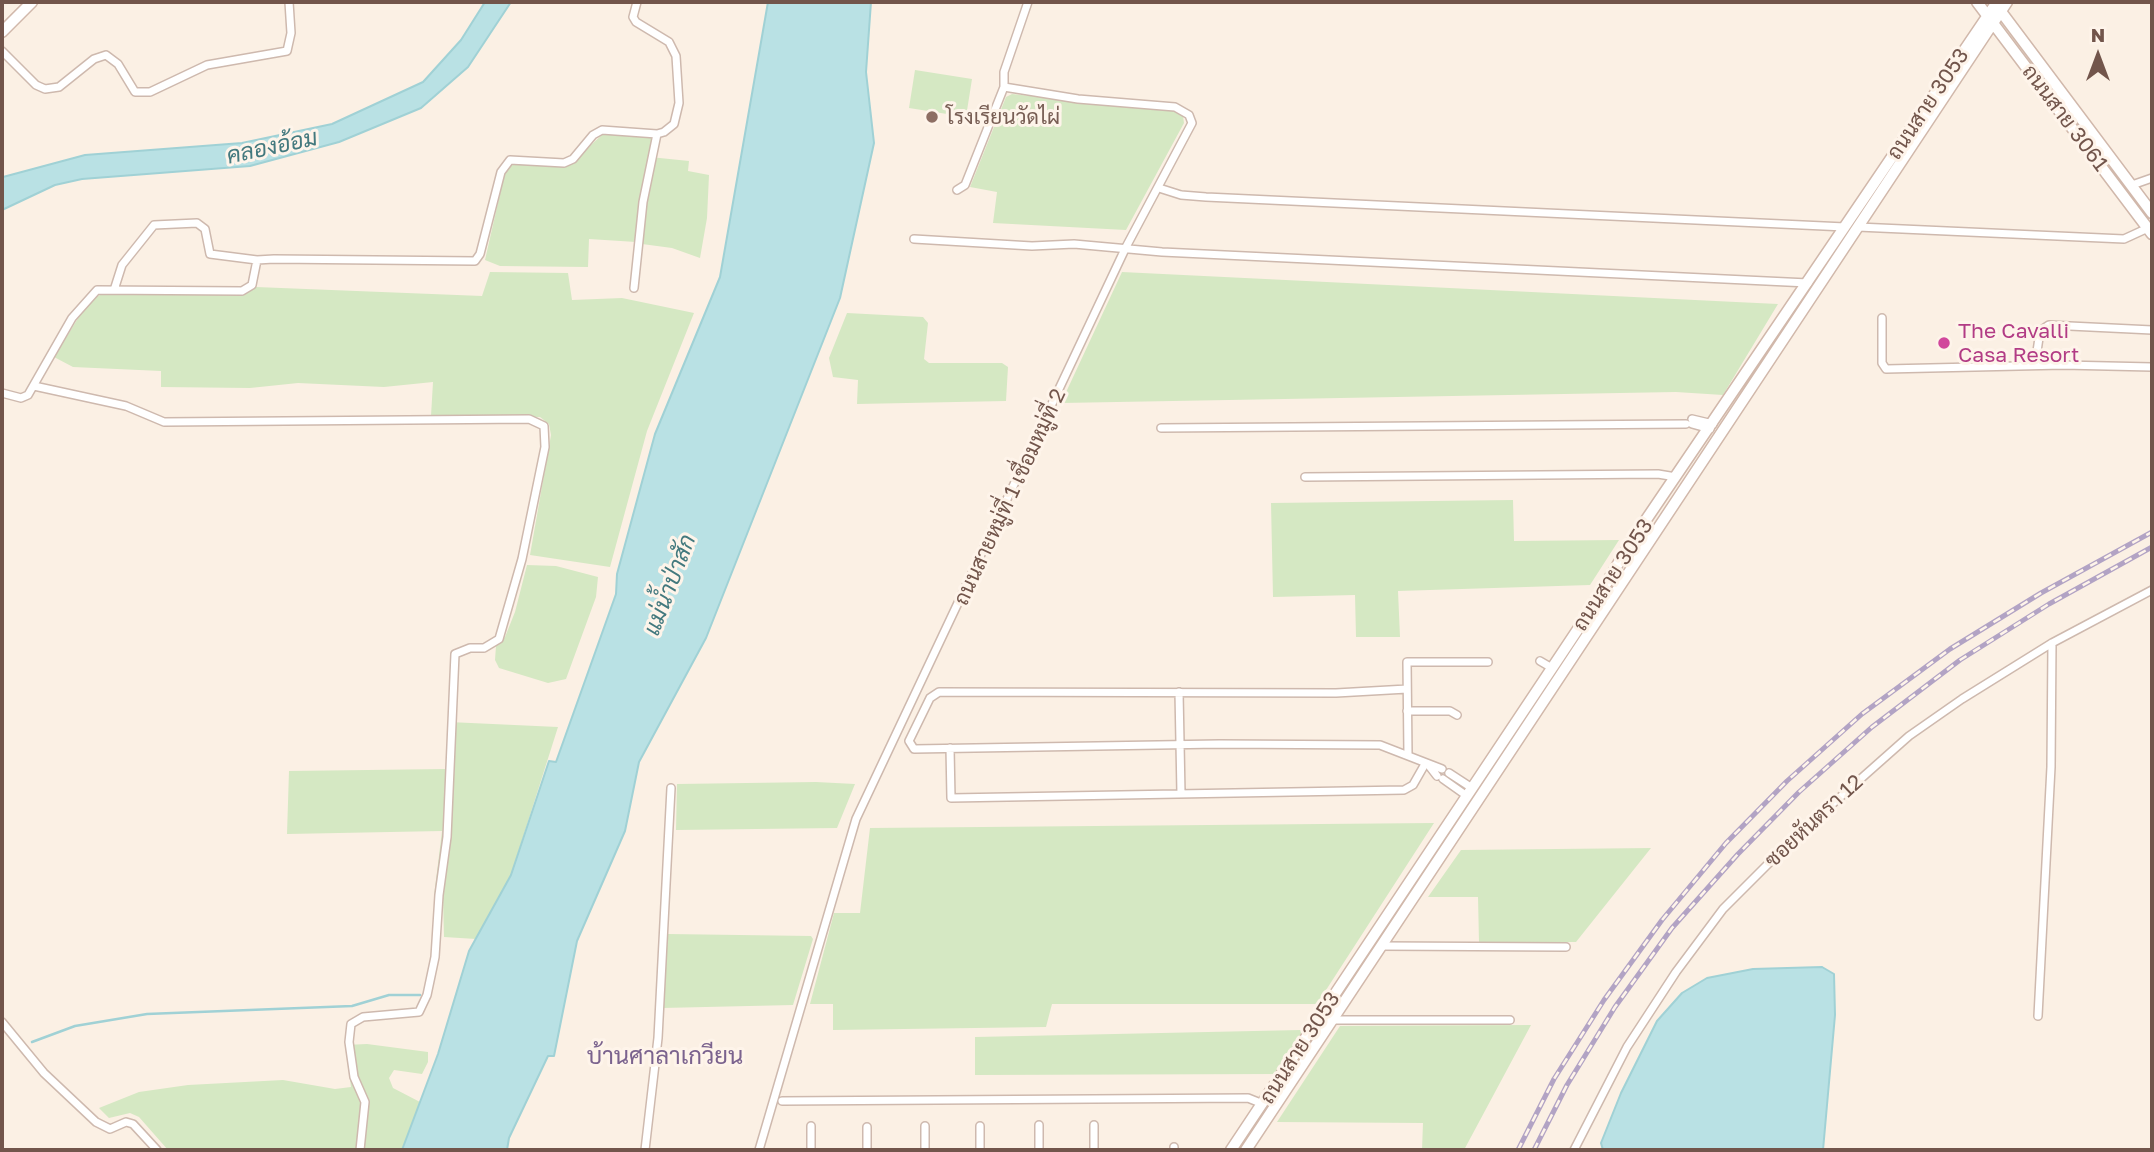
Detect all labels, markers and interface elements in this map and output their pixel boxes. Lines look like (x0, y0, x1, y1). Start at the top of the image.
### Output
north arrow (2063, 21, 2133, 91)
text: N (2091, 23, 2105, 46)
street label: ถนนสาย 3053 (1882, 44, 1974, 164)
street label: ถนนสาย 3061 (2017, 60, 2113, 176)
place label: โรงเรียนวัดไผ่ (946, 104, 1060, 130)
marker: โรงเรียนวัดไผ่ (924, 109, 940, 125)
water label: คลองอ้อม (224, 124, 320, 170)
place label: The Cavalli Casa Resort (1958, 318, 2079, 368)
marker: The Cavalli Casa Resort (1936, 335, 1952, 351)
street label: ถนนสายหมู่ที่ 1 เชื่อมหมู่ที่ 2 (949, 385, 1071, 609)
street label: ถนนสาย 3053 (1567, 514, 1659, 636)
water label: แม่น้ำป่าสัก (638, 531, 702, 639)
street label: ซอยหันตรา 12 (1760, 769, 1868, 873)
street label: ถนนสาย 3053 (1254, 987, 1346, 1109)
district label: บ้านศาลาเกวียน (587, 1042, 743, 1070)

